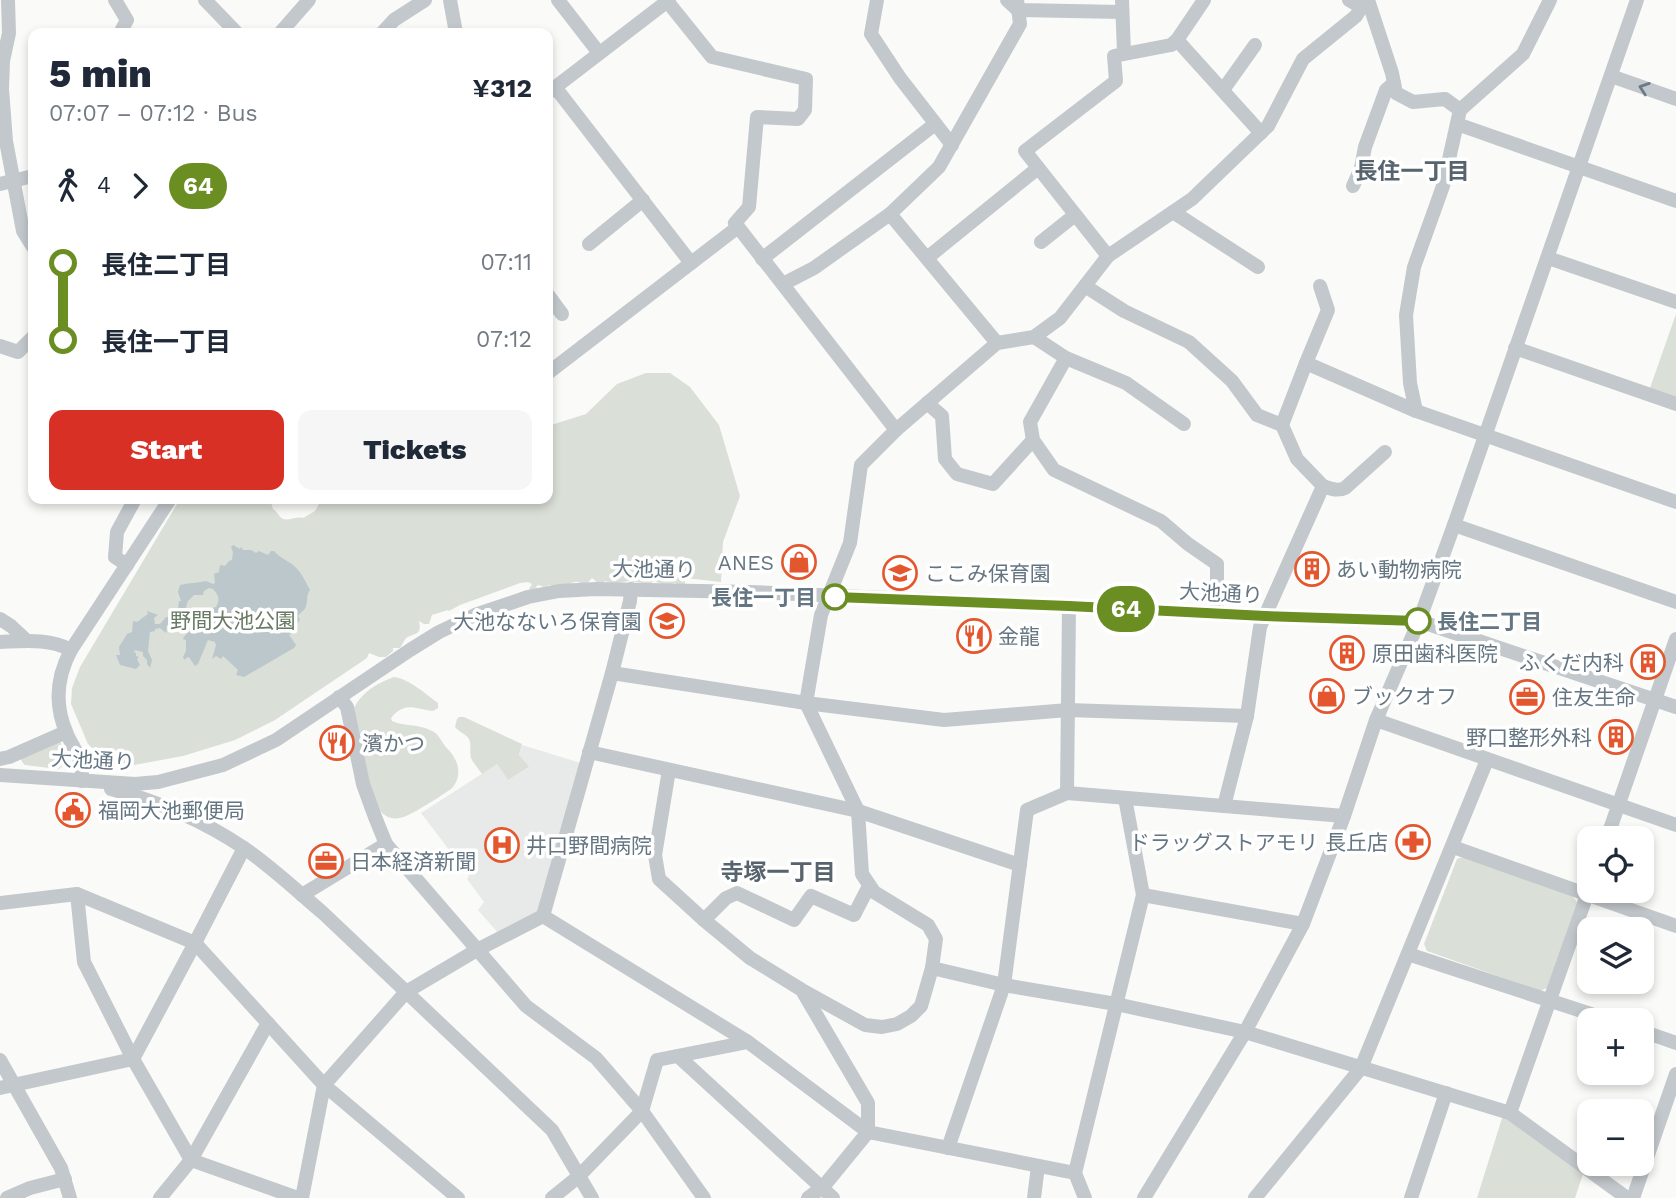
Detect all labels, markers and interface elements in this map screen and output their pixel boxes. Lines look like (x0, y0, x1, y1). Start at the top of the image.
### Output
text: 5 min (49, 52, 152, 96)
text: ¥312 (473, 73, 532, 103)
one-way arrow (1638, 82, 1650, 96)
text: 07:07 – 07:12 · Bus (49, 100, 258, 127)
district label: 長住一丁目 (1355, 158, 1470, 185)
icon: walk (49, 167, 87, 205)
icon: forward (121, 167, 159, 205)
text: 4 (97, 172, 111, 199)
text: 64 (183, 172, 213, 200)
text: 07:11 (481, 249, 532, 276)
text: 長住二丁目 (101, 250, 231, 280)
text: 07:12 (476, 326, 532, 353)
text: 長住一丁目 (101, 327, 231, 357)
button: Start (49, 410, 284, 490)
button: Tickets (298, 410, 532, 490)
shop icon: ANES (780, 543, 818, 581)
place label: ANES (718, 550, 774, 575)
building icon: あい動物病院 (1293, 550, 1331, 588)
school or university icon: ここみ保育園 (881, 554, 919, 592)
street label: 大池通り (612, 556, 696, 582)
place label: あい動物病院 (1336, 557, 1462, 582)
place label: ここみ保育園 (925, 561, 1051, 586)
street label: 大池通り (1178, 578, 1264, 608)
marker: 長住一丁目 (822, 584, 848, 610)
place label: 長住一丁目 (711, 585, 816, 610)
line badge: 64 (1094, 586, 1158, 632)
text: 64 (1111, 595, 1141, 623)
school or university icon: 大池なないろ保育園 (648, 602, 686, 640)
park label: 野間大池公園 (170, 608, 296, 633)
marker: 長住二丁目 (1405, 608, 1431, 634)
place label: 大池なないろ保育園 (453, 609, 642, 634)
place label: 長住二丁目 (1437, 609, 1542, 634)
restaurant icon: 金龍 (955, 617, 993, 655)
place label: 金龍 (998, 624, 1040, 649)
building icon: 原田歯科医院 (1328, 634, 1366, 672)
place label: 原田歯科医院 (1372, 641, 1498, 666)
building icon: ふくだ内科 (1629, 643, 1667, 681)
place label: ふくだ内科 (1519, 650, 1624, 675)
shop icon: ブックオフ (1308, 677, 1346, 715)
office icon: 住友生命 (1508, 678, 1546, 716)
place label: ブックオフ (1352, 684, 1457, 709)
place label: 住友生命 (1552, 685, 1636, 710)
building icon: 野口整形外科 (1597, 718, 1635, 756)
restaurant icon: 濱かつ (318, 724, 356, 762)
place label: 野口整形外科 (1466, 725, 1592, 750)
place label: 濱かつ (362, 731, 425, 756)
street label: 大池通り (50, 745, 136, 775)
public building icon: 福岡大池郵便局 (54, 791, 92, 829)
place label: 福岡大池郵便局 (98, 798, 245, 823)
pharmacy icon: ドラッグストアモリ 長丘店 (1394, 823, 1432, 861)
hospital icon: 井口野間病院 (483, 826, 521, 864)
map controls (1577, 826, 1654, 1176)
button: locate (1577, 826, 1654, 903)
place label: ドラッグストアモリ 長丘店 (1129, 830, 1388, 855)
place label: 井口野間病院 (526, 833, 652, 858)
office icon: 日本経済新聞 (307, 842, 345, 880)
place label: 日本経済新聞 (350, 849, 476, 874)
district label: 寺塚一丁目 (721, 859, 836, 886)
button: layers (1577, 917, 1654, 994)
button: + (1577, 1008, 1654, 1085)
button: − (1577, 1099, 1654, 1176)

